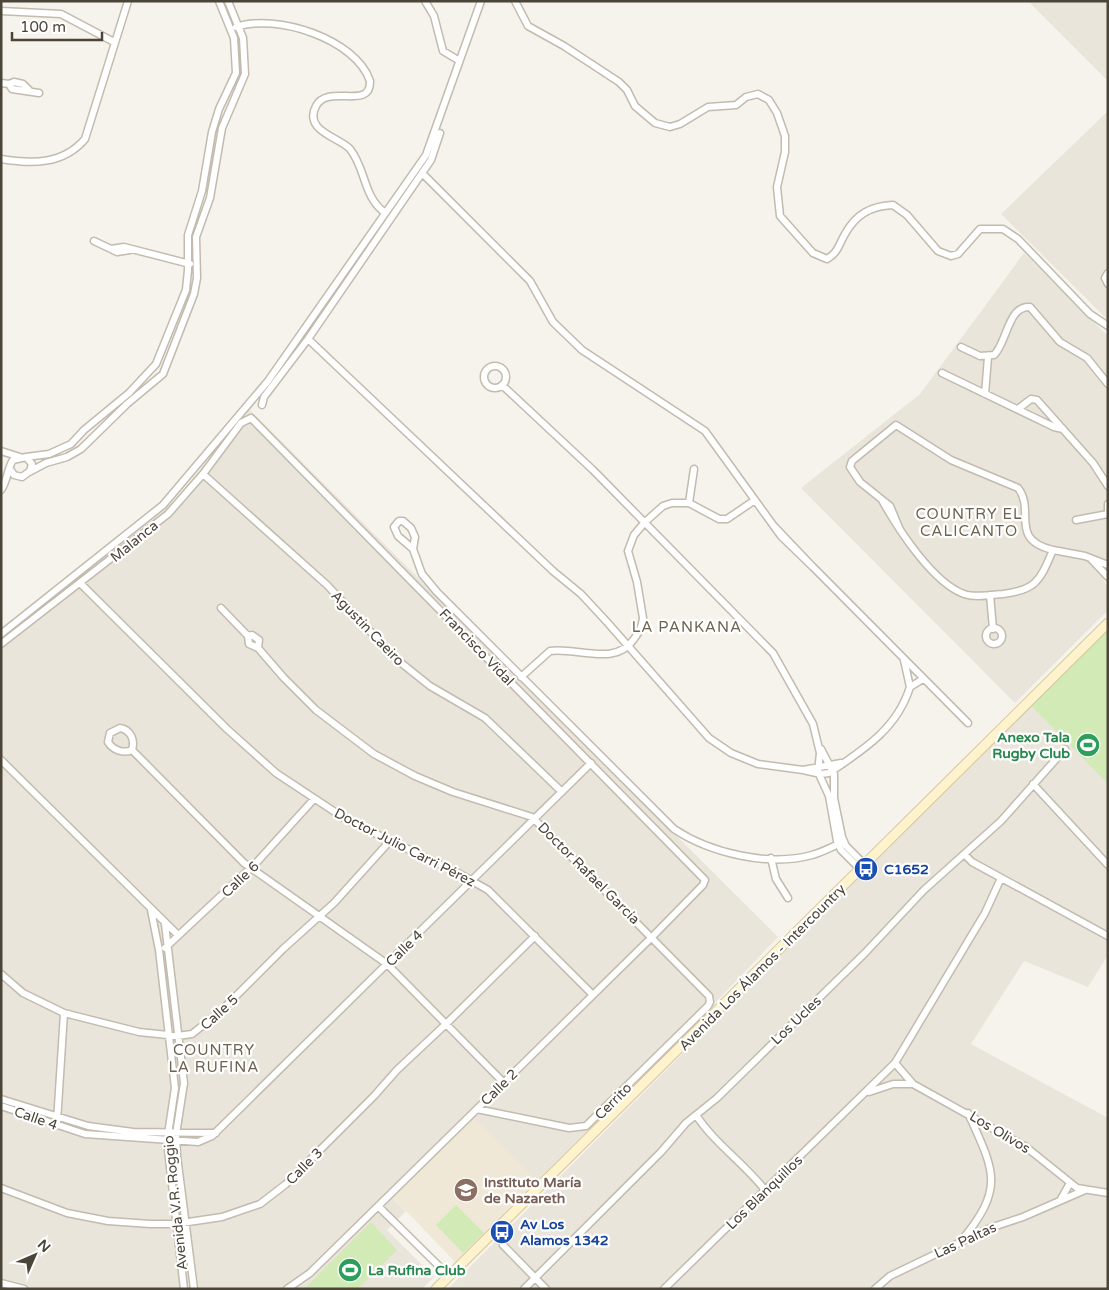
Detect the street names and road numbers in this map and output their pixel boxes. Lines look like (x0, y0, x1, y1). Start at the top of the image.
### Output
street label: Malanca (107, 517, 162, 566)
street label: Agustín Caeiro (327, 587, 408, 669)
street label: Francisco Vidal (436, 605, 518, 689)
street label: Doctor Julio Carri Pérez (332, 805, 478, 890)
street label: Doctor Rafael García (534, 819, 643, 928)
street label: Calle 6 (218, 858, 263, 901)
street label: Avenida Los Álamos - Intercountry (675, 880, 850, 1054)
street label: Calle 4 (382, 927, 427, 970)
street label: Calle 5 (197, 991, 242, 1034)
street label: Los Ucles (768, 992, 825, 1048)
street label: Calle 2 (477, 1066, 521, 1109)
street label: Cerrito (591, 1079, 635, 1123)
street label: Calle 4 (12, 1103, 60, 1134)
street label: Los Olivos (966, 1108, 1033, 1157)
street label: Avenida V.R. Roggio (160, 1135, 191, 1271)
street label: Calle 3 (282, 1144, 326, 1188)
street label: Los Blanquillos (723, 1152, 806, 1233)
street label: Las Paltas (931, 1219, 999, 1262)

